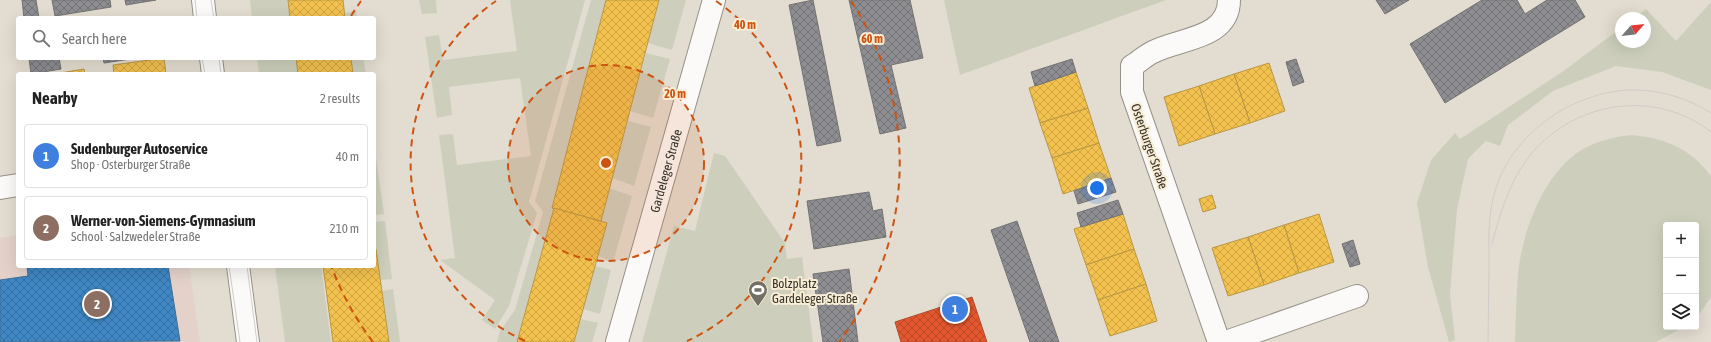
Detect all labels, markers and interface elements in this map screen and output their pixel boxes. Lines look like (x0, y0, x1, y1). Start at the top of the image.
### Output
north arrow (1615, 12, 1651, 48)
search box (16, 16, 376, 60)
text: 40 m (733, 18, 756, 32)
icon: search (30, 27, 52, 49)
text: Search here (62, 30, 127, 47)
text: 60 m (861, 32, 883, 46)
text: 20 m (664, 87, 686, 101)
text: Nearby (32, 88, 78, 108)
text: 2 results (320, 91, 360, 106)
street label: Osterburger Straße (1128, 102, 1171, 191)
street label: Gardeleger Straße (647, 127, 685, 214)
text: Sudenburger Autoservice (71, 140, 208, 157)
text: 1 (43, 149, 49, 164)
text: 40 m (336, 149, 359, 164)
centre of rings (599, 156, 613, 170)
text: Shop · Osterburger Straße (71, 157, 190, 172)
your location (1087, 178, 1107, 198)
text: Werner-von-Siemens-Gymnasium (71, 212, 256, 229)
text: 2 (43, 221, 49, 236)
text: 210 m (330, 221, 359, 236)
map controls (1663, 222, 1699, 330)
button: + (1663, 222, 1699, 258)
text: School · Salzwedeler Straße (71, 229, 200, 244)
button: − (1663, 258, 1699, 294)
place label: Bolzplatz Gardeleger Straße (772, 276, 858, 306)
sports icon: Bolzplatz Gardeleger Straße (747, 279, 769, 307)
pin: 2 (84, 289, 110, 319)
pin: 1 (942, 294, 968, 324)
button: layers (1663, 294, 1699, 330)

